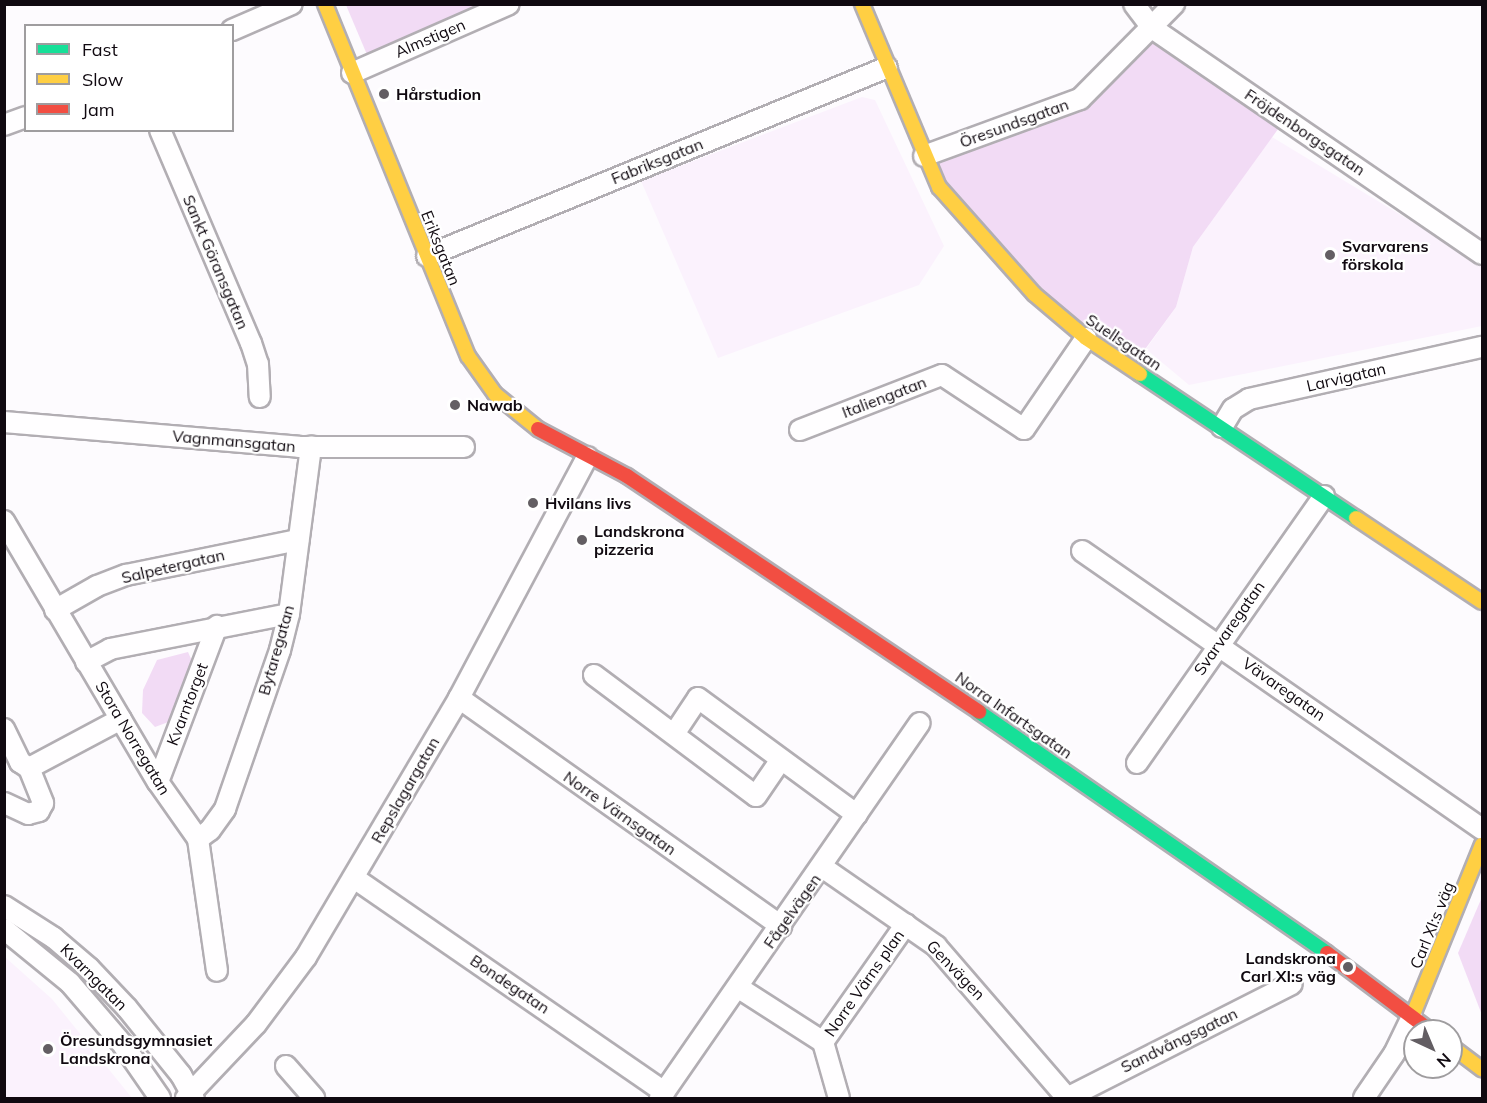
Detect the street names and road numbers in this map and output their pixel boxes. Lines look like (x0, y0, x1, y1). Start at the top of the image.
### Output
street label: Almstigen (392, 15, 468, 61)
street label: Fröjdenborgsgatan (1241, 85, 1369, 179)
street label: Öresundsgatan (957, 94, 1071, 152)
street label: Fabriksgatan (608, 134, 706, 188)
street label: Sankt Göransgatan (179, 192, 253, 332)
street label: Eriksgatan (417, 208, 465, 288)
street label: Suellsgatan (1082, 310, 1166, 374)
street label: Larvigatan (1305, 359, 1387, 395)
street label: Italiengatan (839, 372, 929, 422)
street label: Vagnmansgatan (172, 426, 296, 456)
street label: Salpetergatan (119, 545, 227, 587)
street label: Svarvaregatan (1190, 577, 1268, 679)
street label: Bytaregatan (254, 603, 298, 697)
street label: Vävaregatan (1239, 653, 1329, 725)
street label: Kvarntorget (162, 660, 212, 748)
street label: Norra Infartsgatan (952, 667, 1076, 763)
street label: Stora Norregatan (91, 678, 175, 798)
street label: Repslagargatan (367, 734, 443, 846)
street label: Norre Värnsgatan (560, 767, 680, 859)
street label: Fågelvägen (759, 870, 825, 952)
street label: Carl XI:s väg (1406, 879, 1458, 971)
street label: Norre Värns plan (820, 926, 908, 1040)
street label: Genvägen (923, 936, 989, 1004)
street label: Kvarngatan (57, 940, 131, 1014)
street label: Bondegatan (467, 950, 553, 1018)
street label: Sandvångsgatan (1118, 1003, 1240, 1077)

